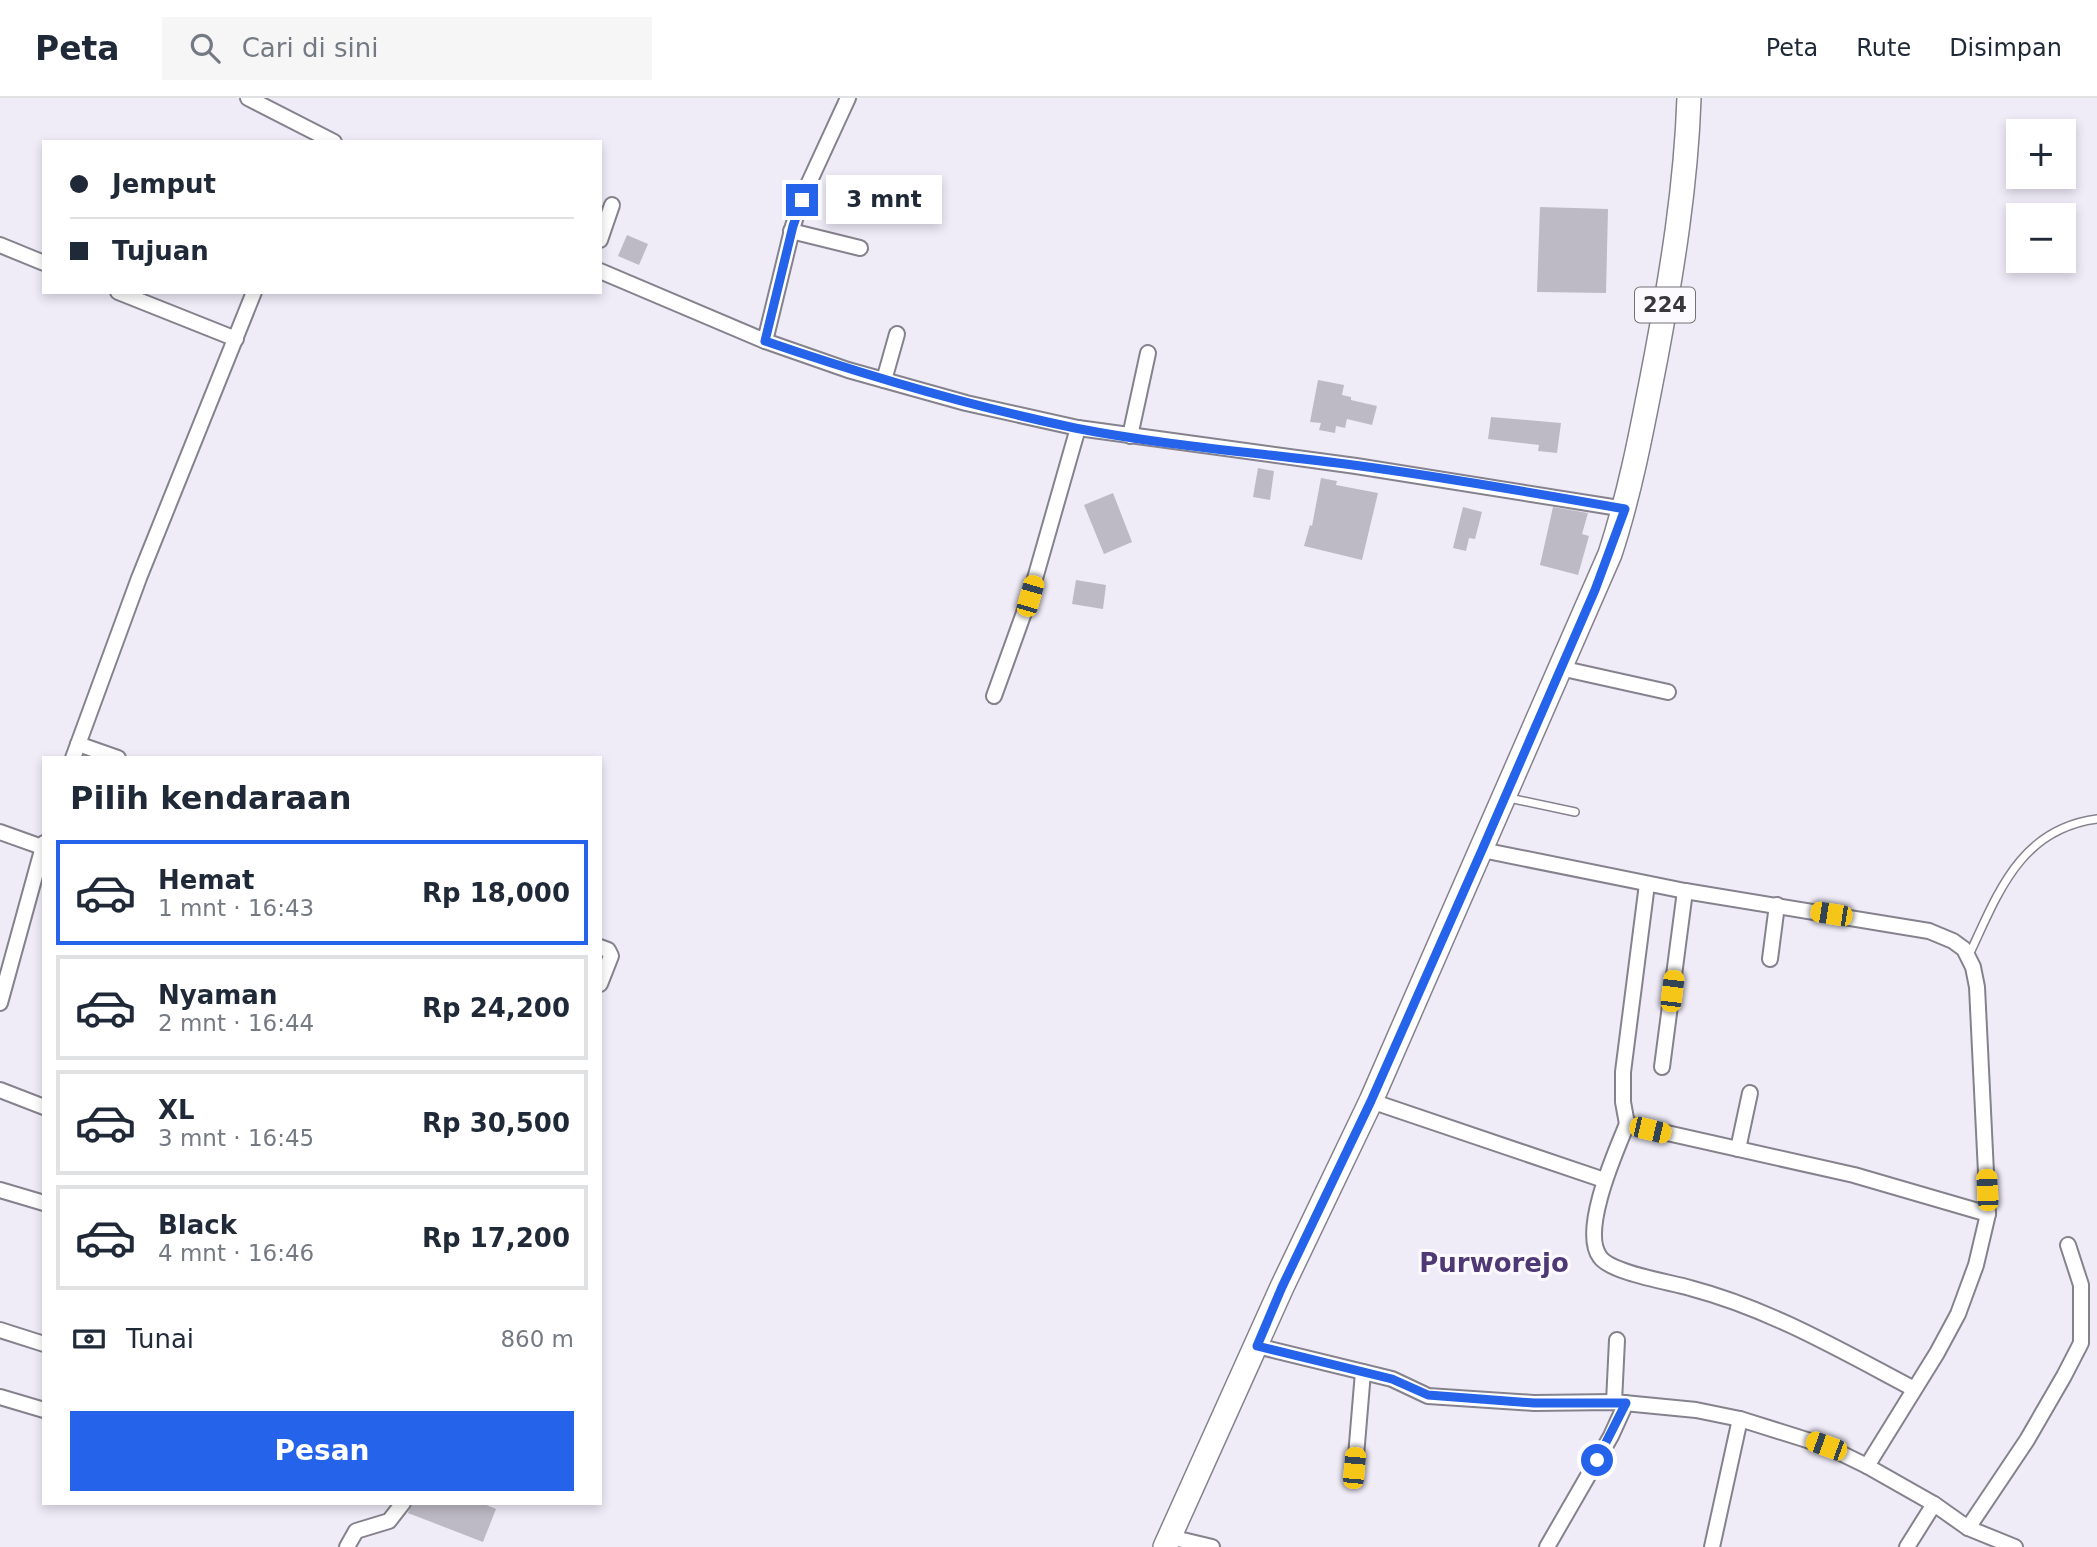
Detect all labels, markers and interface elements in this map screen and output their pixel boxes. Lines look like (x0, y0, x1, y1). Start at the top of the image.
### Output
search box (162, 17, 652, 80)
text: Peta (35, 29, 120, 68)
icon: search (186, 29, 224, 67)
text: Cari di sini (242, 33, 378, 63)
text: Peta (1766, 34, 1818, 62)
text: Rute (1856, 34, 1911, 62)
text: Disimpan (1949, 34, 2062, 62)
map controls (2006, 119, 2076, 273)
button: + (2006, 119, 2076, 189)
text: Jemput (112, 169, 216, 199)
callout: 3 mnt (826, 176, 942, 224)
route end (786, 184, 818, 216)
text: 3 mnt (846, 186, 922, 212)
button: − (2006, 203, 2076, 273)
text: Tujuan (112, 236, 209, 266)
road number: 224 (1635, 288, 1695, 322)
car (1015, 573, 1046, 619)
text: Pilih kendaraan (70, 779, 351, 817)
icon: car (74, 861, 137, 924)
text: Hemat (158, 865, 254, 895)
text: Rp 18,000 (422, 878, 570, 908)
text: 1 mnt · 16:43 (158, 895, 314, 921)
car (1809, 900, 1854, 928)
car (1660, 969, 1685, 1013)
icon: car (74, 976, 137, 1039)
text: Nyaman (158, 980, 277, 1010)
text: Rp 24,200 (422, 993, 570, 1023)
text: 2 mnt · 16:44 (158, 1010, 314, 1036)
icon: car (74, 1091, 137, 1154)
text: XL (158, 1095, 195, 1125)
text: Rp 30,500 (422, 1108, 570, 1138)
car (1628, 1115, 1673, 1145)
text: 3 mnt · 16:45 (158, 1125, 314, 1151)
car (1976, 1168, 1999, 1212)
icon: car (74, 1206, 137, 1269)
text: Black (158, 1210, 237, 1240)
text: Rp 17,200 (422, 1223, 570, 1253)
text: 4 mnt · 16:46 (158, 1240, 314, 1266)
district label: Purworejo (1419, 1248, 1569, 1278)
icon: cash (70, 1320, 108, 1358)
text: Tunai (126, 1324, 194, 1354)
text: 860 m (500, 1326, 574, 1352)
button: Pesan (70, 1411, 574, 1491)
car (1803, 1429, 1850, 1463)
route start (1581, 1444, 1613, 1476)
car (1342, 1446, 1367, 1490)

